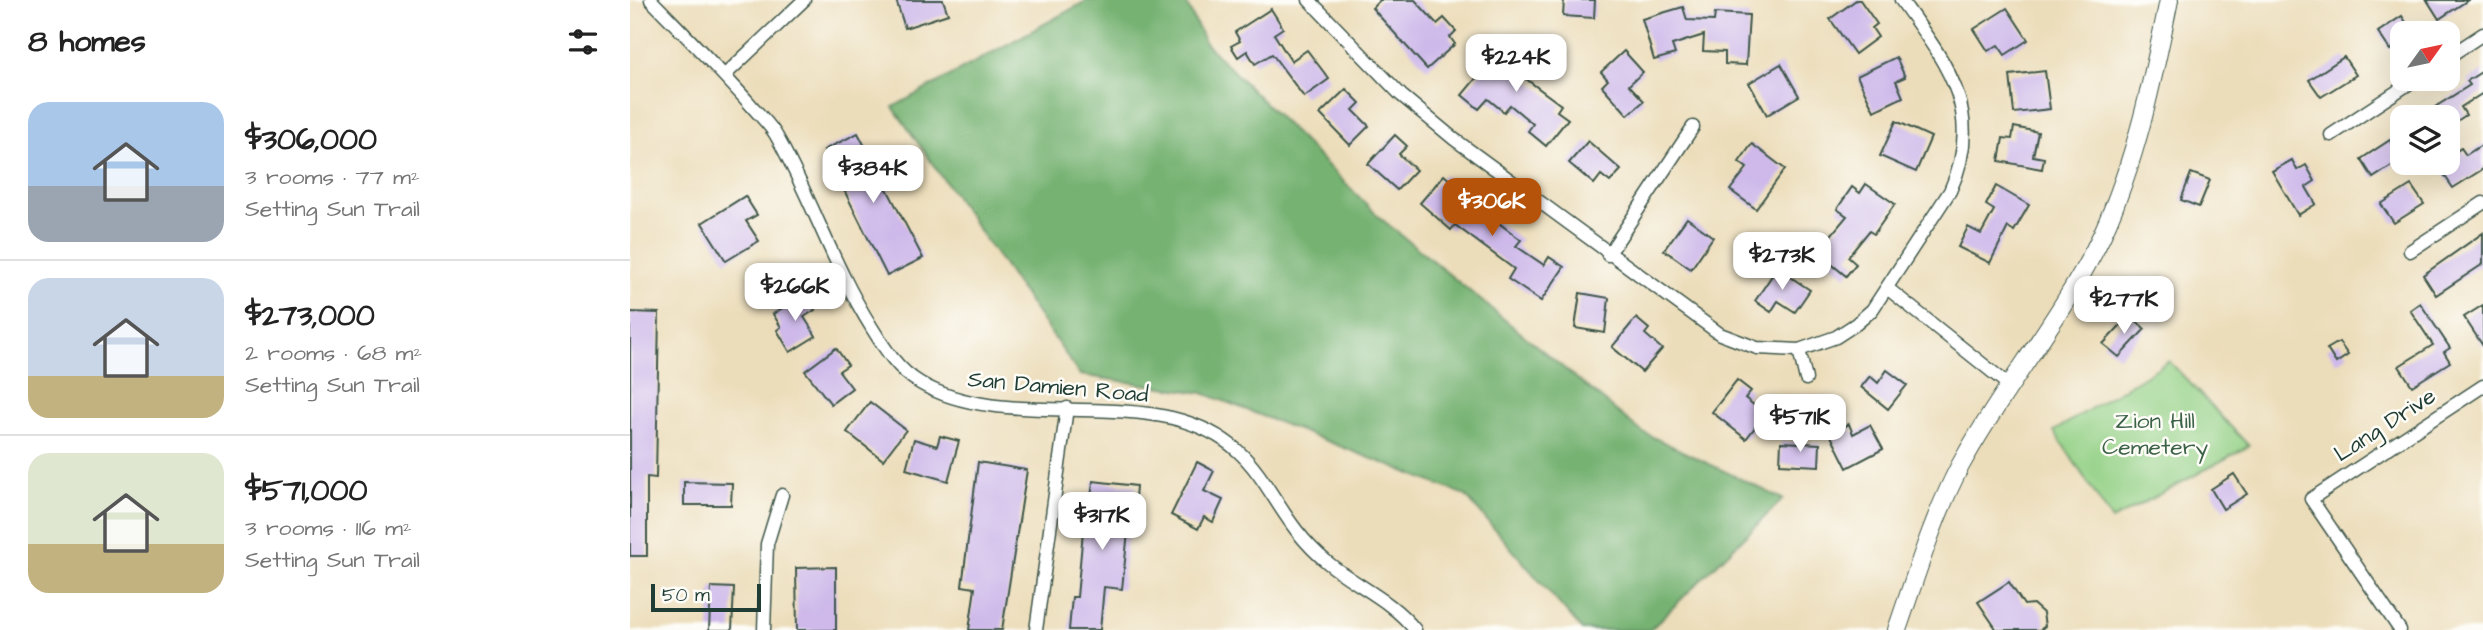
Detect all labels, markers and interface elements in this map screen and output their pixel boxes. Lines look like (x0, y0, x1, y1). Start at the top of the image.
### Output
text: 8 homes (28, 21, 146, 63)
north arrow (2390, 21, 2460, 91)
map controls (2390, 21, 2460, 175)
icon: filters (564, 23, 602, 61)
pin: $224K (1467, 34, 1565, 94)
text: $224K (1482, 41, 1550, 73)
button: layers (2390, 105, 2460, 175)
text: $306,000 (245, 119, 377, 161)
icon: home (84, 130, 168, 214)
pin: $384K (824, 146, 922, 205)
text: $384K (839, 152, 908, 184)
text: 3 rooms · 77 m² (245, 161, 420, 193)
pin: $306K (1443, 178, 1541, 238)
text: $306K (1458, 185, 1526, 217)
text: Setting Sun Trail (245, 193, 420, 225)
pin: $273K (1733, 232, 1831, 292)
text: $273K (1749, 239, 1815, 271)
pin: $266K (746, 264, 844, 323)
text: $266K (761, 270, 829, 302)
pin: $277K (2075, 276, 2173, 336)
text: $277K (2090, 283, 2158, 315)
text: $273,000 (245, 295, 375, 337)
icon: home (84, 306, 168, 390)
text: 2 rooms · 68 m² (245, 337, 422, 369)
street label: San Damien Road (966, 363, 1150, 411)
text: Setting Sun Trail (245, 369, 420, 401)
street label: Lang Drive (2328, 380, 2443, 471)
pin: $571K (1751, 394, 1849, 454)
text: $571K (1770, 401, 1830, 433)
park label: Zion Hill Cemetery (2102, 405, 2208, 464)
text: $571,000 (245, 470, 367, 512)
icon: home (84, 481, 168, 565)
pin: $317K (1053, 492, 1151, 552)
text: $317K (1074, 499, 1130, 531)
text: 3 rooms · 116 m² (245, 512, 412, 544)
text: Setting Sun Trail (245, 544, 420, 576)
scale bar (651, 581, 761, 613)
text: 50 m (662, 582, 710, 609)

